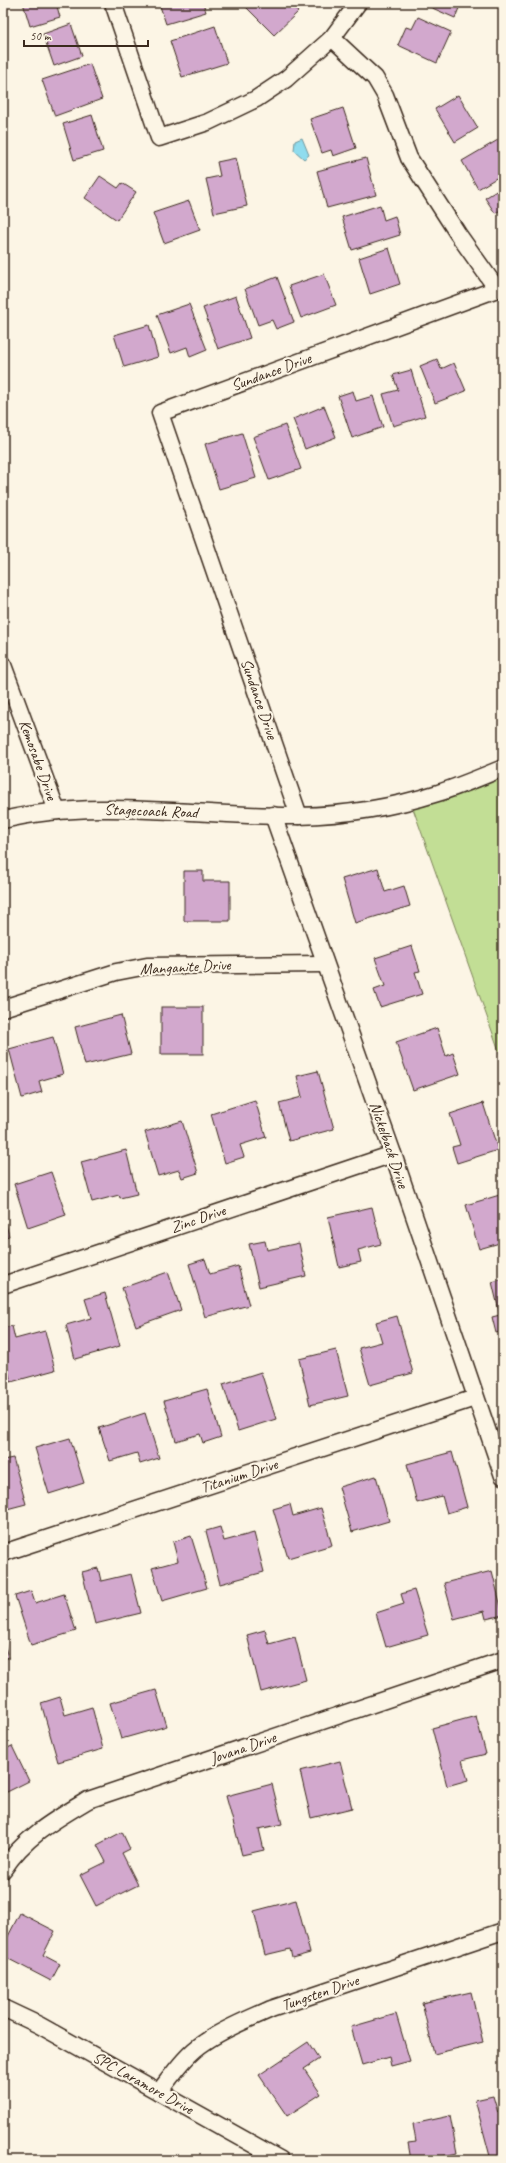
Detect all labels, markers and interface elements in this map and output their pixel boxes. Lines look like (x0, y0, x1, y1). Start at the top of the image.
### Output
scale bar (24, 22, 148, 48)
text: 50 m (30, 28, 52, 44)
street label: Sundance Drive (228, 348, 315, 396)
street label: Sundance Drive (236, 656, 283, 744)
street label: Kemosabe Drive (14, 717, 62, 805)
street label: Stagecoach Road (104, 799, 201, 823)
street label: Manganite Drive (139, 955, 233, 979)
street label: Nickelback Drive (365, 1099, 414, 1192)
street label: Zinc Drive (168, 1200, 230, 1238)
street label: Titanium Drive (198, 1454, 282, 1498)
street label: Jovana Drive (206, 1727, 280, 1769)
street label: Tungsten Drive (279, 1970, 363, 2016)
street label: SPC Laramore Drive (89, 2047, 198, 2120)

